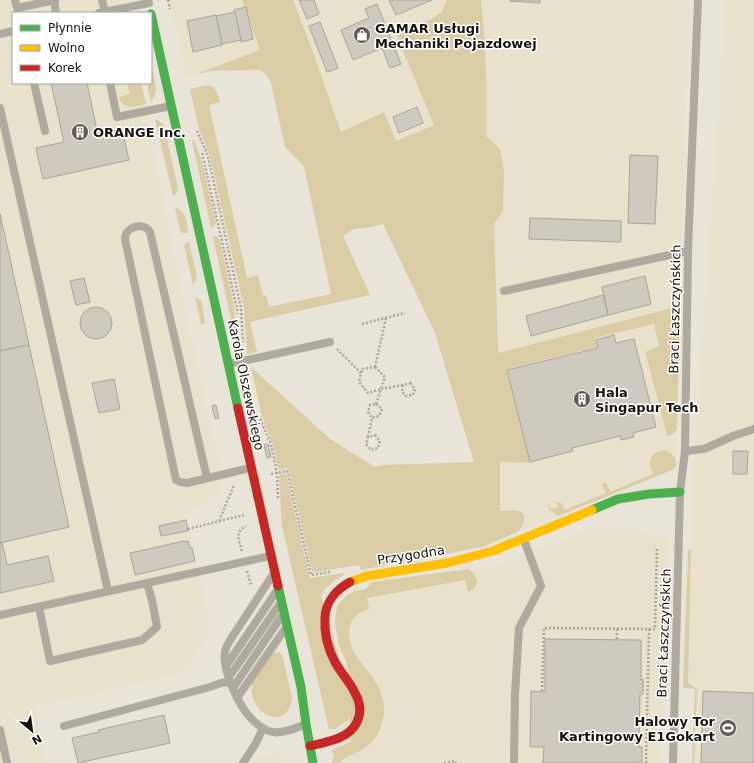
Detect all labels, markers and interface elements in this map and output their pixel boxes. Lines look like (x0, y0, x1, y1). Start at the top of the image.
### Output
legend (12, 12, 152, 84)
text: Płynnie (48, 21, 92, 35)
place label: GAMAR Usługi Mechaniki Pojazdowej (375, 21, 537, 51)
shop icon: GAMAR Usługi Mechaniki Pojazdowej (352, 25, 372, 45)
text: Wolno (48, 41, 85, 55)
text: Korek (48, 61, 82, 75)
building icon: ORANGE Inc. (70, 122, 90, 142)
place label: ORANGE Inc. (93, 125, 186, 140)
street label: Braci Łaszczyńskich (666, 244, 684, 374)
street label: Karola Olszewskiego (225, 318, 267, 452)
place label: Hala Singapur Tech (595, 385, 699, 415)
building icon: Hala Singapur Tech (572, 389, 592, 409)
street label: Przygodna (376, 542, 446, 568)
street label: Braci Łaszczyńskich (654, 568, 674, 698)
north arrow (12, 711, 52, 751)
place label: Halowy Tor Kartingowy E1Gokart (559, 714, 716, 744)
sports icon: Halowy Tor Kartingowy E1Gokart (718, 718, 738, 738)
text: N (29, 731, 44, 747)

